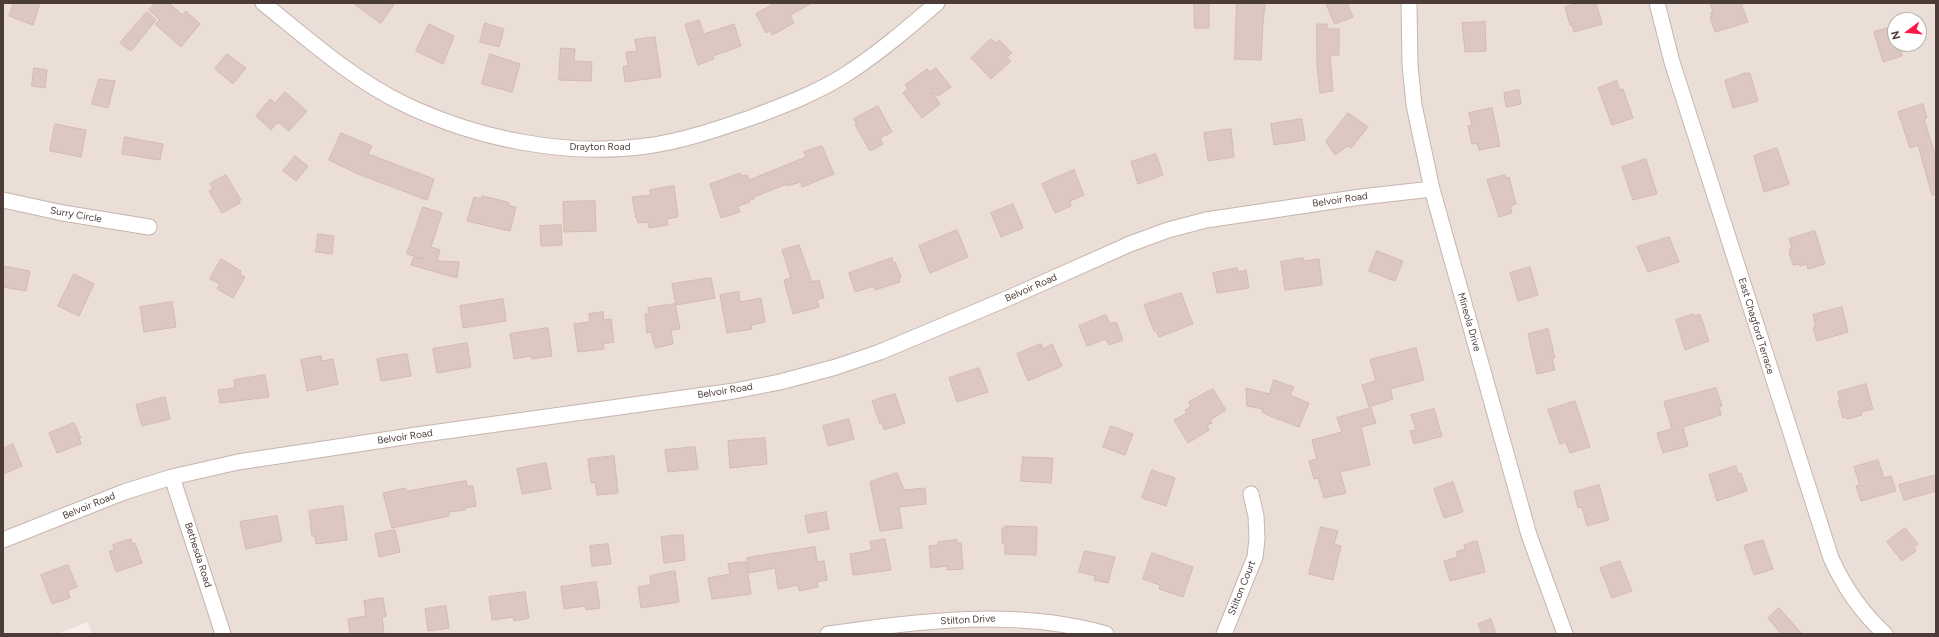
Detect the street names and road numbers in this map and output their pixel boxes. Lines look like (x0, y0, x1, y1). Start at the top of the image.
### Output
street label: Drayton Road (569, 141, 631, 153)
street label: Belvoir Road (1312, 190, 1368, 210)
street label: Surry Circle (49, 205, 103, 225)
street label: Belvoir Road (1003, 271, 1059, 305)
street label: East Chagford Terrace (1736, 276, 1776, 376)
street label: Mineola Drive (1455, 291, 1483, 353)
street label: Belvoir Road (696, 381, 754, 401)
street label: Belvoir Road (377, 427, 433, 447)
street label: Belvoir Road (61, 490, 117, 522)
street label: Bethesda Road (182, 521, 214, 589)
street label: Stilton Court (1226, 559, 1258, 617)
street label: Stilton Drive (940, 613, 996, 627)

